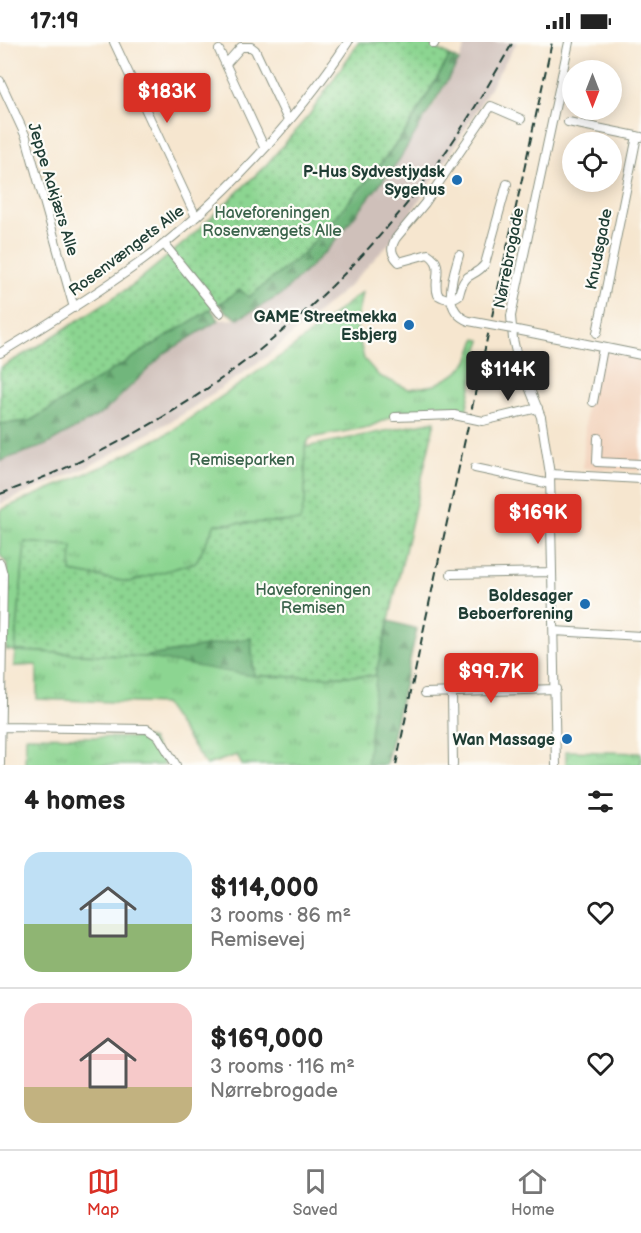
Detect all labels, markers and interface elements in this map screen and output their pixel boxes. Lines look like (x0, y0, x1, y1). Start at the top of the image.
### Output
text: 17:19 (30, 8, 79, 35)
north arrow (562, 60, 622, 120)
map controls (562, 60, 622, 192)
pin: $183K (125, 73, 209, 124)
text: $183K (138, 80, 196, 104)
street label: Jeppe Aakjærs Alle (23, 121, 82, 259)
button: locate (562, 132, 622, 192)
place label: P-Hus Sydvestjydsk Sygehus (303, 163, 446, 200)
marker: P-Hus Sydvestjydsk Sygehus (450, 173, 464, 187)
street label: Rosenvængets Alle (66, 201, 189, 301)
park label: Haveforeningen Rosenvængets Alle (202, 204, 342, 241)
street label: Nørrebrogade (490, 206, 529, 310)
street label: Knudsgade (582, 207, 617, 291)
place label: GAME Streetmekka Esbjerg (254, 308, 397, 345)
marker: GAME Streetmekka Esbjerg (402, 318, 416, 332)
pin: $114K (466, 351, 550, 402)
text: $114K (480, 358, 536, 382)
park label: Remiseparken (189, 451, 295, 470)
pin: $169K (496, 494, 580, 545)
text: $169K (508, 501, 568, 525)
park label: Haveforeningen Remisen (255, 581, 371, 618)
place label: Boldesager Beboerforening (458, 587, 574, 624)
marker: Boldesager Beboerforening (578, 597, 592, 611)
pin: $99.7K (442, 653, 540, 704)
text: $99.7K (458, 660, 524, 684)
place label: Wan Massage (452, 731, 555, 750)
marker: Wan Massage (560, 732, 574, 746)
icon: filters (584, 785, 617, 818)
text: 4 homes (24, 786, 125, 817)
text: $114,000 (210, 873, 319, 904)
icon: home (72, 876, 144, 948)
icon: heart (584, 896, 617, 929)
text: 3 rooms · 86 m² (210, 904, 351, 928)
text: Remisevej (210, 928, 305, 952)
text: $169,000 (210, 1024, 323, 1055)
icon: home (72, 1027, 144, 1099)
icon: heart (584, 1047, 617, 1080)
text: 3 rooms · 116 m² (210, 1055, 355, 1079)
text: Nørrebrogade (210, 1079, 338, 1103)
tab: Map (87, 1165, 120, 1220)
tab: Saved (293, 1165, 338, 1220)
tab: Home (511, 1165, 554, 1220)

